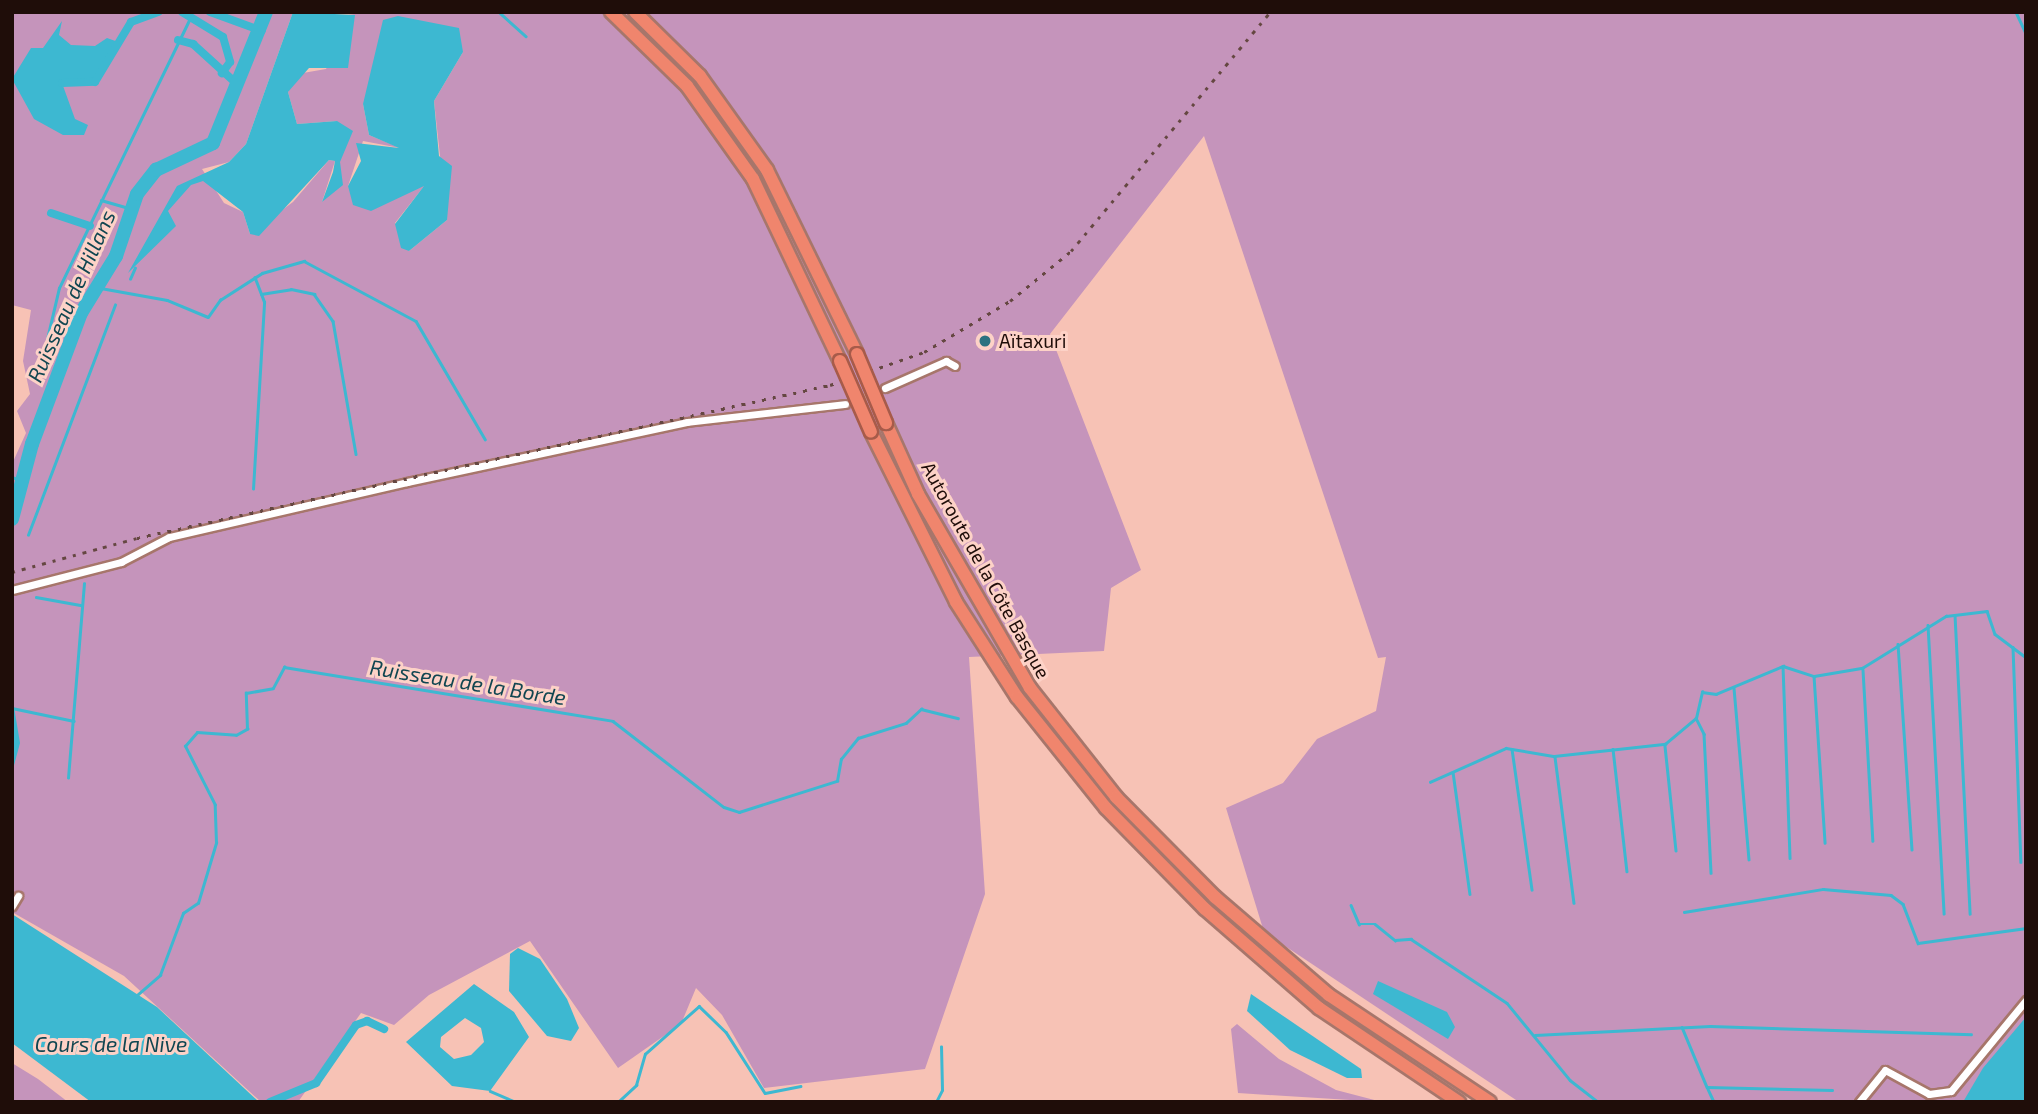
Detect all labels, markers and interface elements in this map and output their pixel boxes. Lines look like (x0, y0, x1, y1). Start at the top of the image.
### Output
water label: Ruisseau de Hillans (22, 206, 120, 386)
place label: Aïtaxuri (999, 330, 1066, 352)
marker: Aïtaxuri (977, 333, 993, 349)
street label: Autoroute de la Côte Basque (917, 458, 1055, 682)
water label: Ruisseau de la Borde (368, 654, 568, 710)
water label: Cours de la Nive (35, 1031, 187, 1057)

